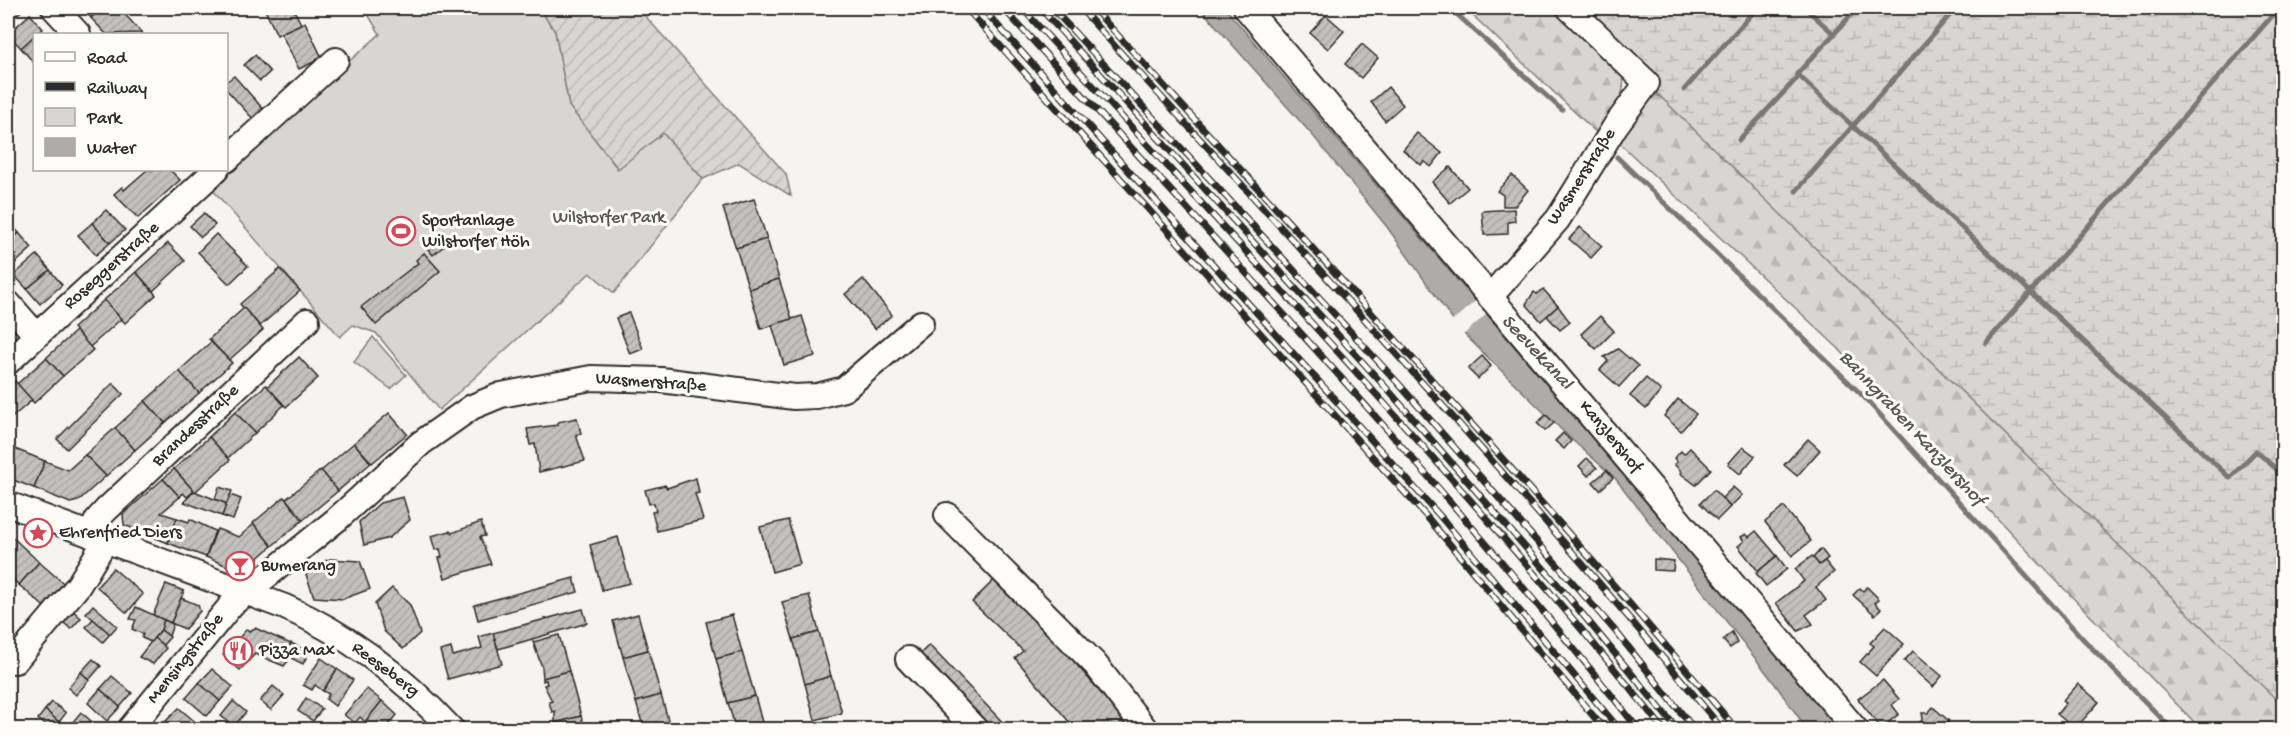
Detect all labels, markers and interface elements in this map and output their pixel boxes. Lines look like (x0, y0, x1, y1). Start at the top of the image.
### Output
legend (33, 33, 228, 171)
text: Road (87, 49, 128, 70)
text: Railway (87, 79, 147, 100)
text: Park (86, 109, 123, 130)
street label: Wasmerstraße (1543, 124, 1621, 229)
text: Water (87, 139, 137, 160)
park label: Wilstorfer Park (553, 208, 667, 229)
place label: Sportanlage Wilstorfer Höh (422, 211, 530, 253)
sports icon: Sportanlage Wilstorfer Höh (385, 215, 417, 247)
street label: Roseggerstraße (60, 217, 165, 314)
water label: Seevekanal (1496, 311, 1578, 396)
water label: Bahngraben Kanzlershof (1833, 347, 1991, 514)
street label: Wasmerstraße (595, 369, 708, 397)
street label: Brandesstraße (147, 380, 244, 472)
street label: Kanzlershof (1574, 397, 1647, 478)
place icon: Ehrenfried Diers (22, 517, 54, 549)
place label: Ehrenfried Diers (59, 523, 183, 544)
bar icon: Bumerang (224, 550, 256, 582)
place label: Bumerang (260, 556, 336, 577)
street label: Mensingstraße (143, 609, 229, 708)
restaurant icon: Pizza Max (222, 635, 254, 667)
street label: Reeseberg (347, 638, 423, 702)
place label: Pizza Max (258, 641, 335, 662)

